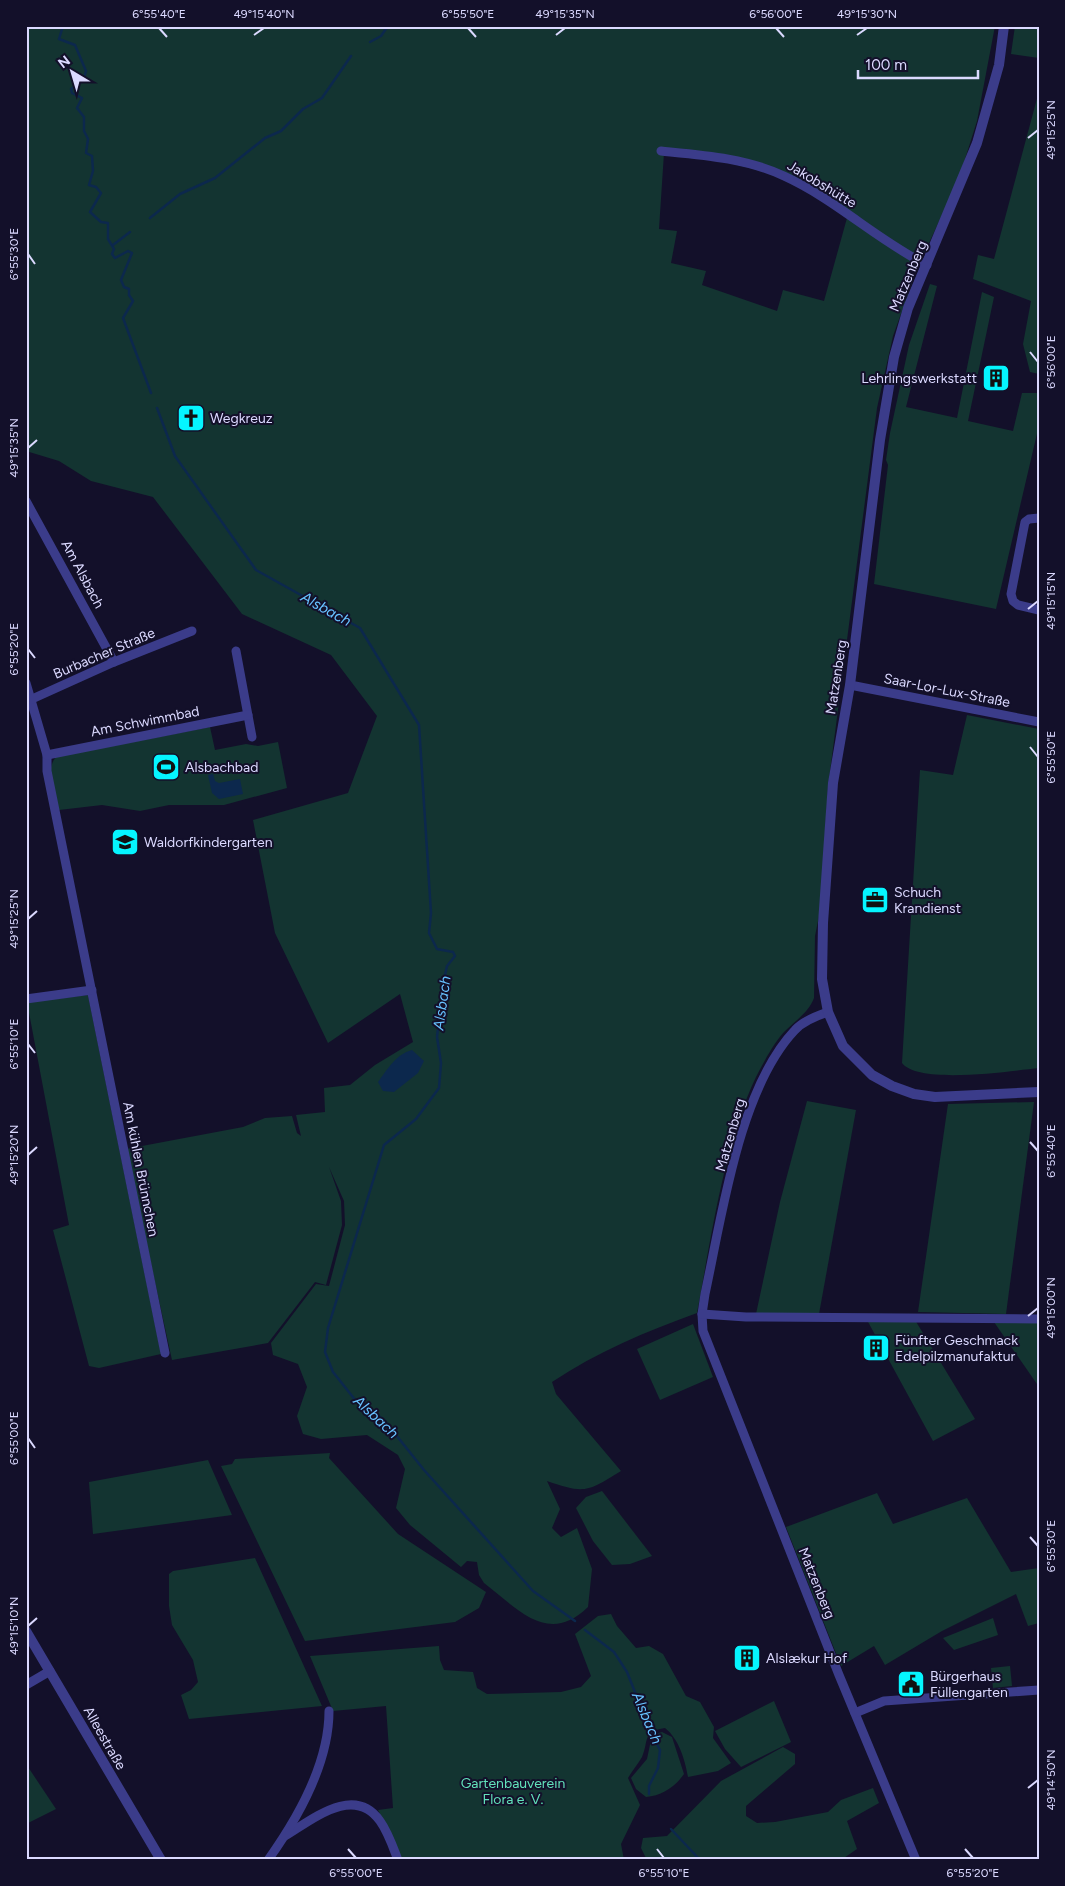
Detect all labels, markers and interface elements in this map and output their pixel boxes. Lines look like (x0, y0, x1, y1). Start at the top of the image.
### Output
text: 6°55'40"E (132, 7, 186, 21)
text: 49°15'40"N (233, 7, 295, 21)
text: 6°55'50"E (442, 7, 494, 21)
text: 49°15'35"N (535, 7, 595, 21)
text: 6°56'00"E (749, 7, 803, 21)
text: 49°15'30"N (837, 7, 897, 21)
north arrow (48, 48, 98, 98)
scale bar (858, 48, 978, 80)
text: N (55, 52, 74, 72)
text: 100 m (865, 56, 907, 74)
text: 49°15'25"N (1044, 100, 1058, 160)
street label: Jakobshütte (784, 157, 860, 212)
text: 6°55'30"E (7, 228, 21, 280)
street label: Matzenberg (886, 238, 931, 314)
text: 6°56'00"E (1044, 335, 1058, 389)
building icon: Lehrlingswerkstatt (981, 363, 1011, 393)
place label: Lehrlingswerkstatt (861, 370, 977, 387)
church icon: Wegkreuz (176, 403, 206, 433)
place label: Wegkreuz (210, 410, 273, 427)
text: 49°15'35"N (7, 418, 21, 478)
street label: Am Alsbach (58, 537, 108, 611)
text: 49°15'15"N (1044, 572, 1058, 630)
water label: Alsbach (297, 587, 354, 630)
text: 6°55'20"E (7, 623, 21, 675)
street label: Burbacher Straße (51, 624, 158, 683)
street label: Matzenberg (822, 639, 851, 716)
street label: Saar-Lor-Lux-Straße (882, 670, 1012, 711)
street label: Am Schwimmbad (89, 703, 201, 740)
text: 6°55'50"E (1044, 731, 1058, 783)
sports icon: Alsbachbad (151, 752, 181, 782)
place label: Alsbachbad (185, 759, 258, 776)
school or university icon: Waldorfkindergarten (110, 827, 140, 857)
place label: Waldorfkindergarten (144, 834, 273, 851)
place label: Schuch Krandienst (894, 884, 961, 917)
office icon: Schuch Krandienst (860, 885, 890, 915)
text: 49°15'25"N (7, 889, 21, 949)
water label: Alsbach (429, 975, 455, 1032)
text: 6°55'10"E (7, 1018, 21, 1070)
street label: Matzenberg (712, 1097, 749, 1174)
street label: Am kühlen Brünnchen (119, 1100, 162, 1238)
text: 6°55'40"E (1044, 1124, 1058, 1178)
text: 49°15'20"N (7, 1125, 21, 1185)
text: 49°15'00"N (1044, 1277, 1058, 1339)
place label: Fünfter Geschmack Edelpilzmanufaktur (895, 1332, 1018, 1365)
building icon: Fünfter Geschmack Edelpilzmanufaktur (861, 1333, 891, 1363)
water label: Alsbach (349, 1391, 402, 1442)
text: 6°55'00"E (7, 1411, 21, 1465)
text: 6°55'30"E (1044, 1520, 1058, 1572)
street label: Matzenberg (795, 1545, 839, 1621)
text: 49°15'10"N (7, 1597, 21, 1655)
building icon: Alslækur Hof (732, 1643, 762, 1673)
place label: Alslækur Hof (766, 1650, 848, 1667)
place label: Bürgerhaus Füllengarten (930, 1668, 1008, 1701)
public building icon: Bürgerhaus Füllengarten (896, 1669, 926, 1699)
water label: Alsbach (628, 1688, 666, 1747)
street label: Alleestraße (80, 1704, 130, 1773)
text: 49°14'50"N (1044, 1749, 1058, 1811)
park label: Gartenbauverein Flora e. V. (461, 1775, 565, 1808)
text: 6°55'00"E (329, 1866, 383, 1880)
text: 6°55'10"E (638, 1866, 690, 1880)
text: 6°55'20"E (947, 1866, 999, 1880)

